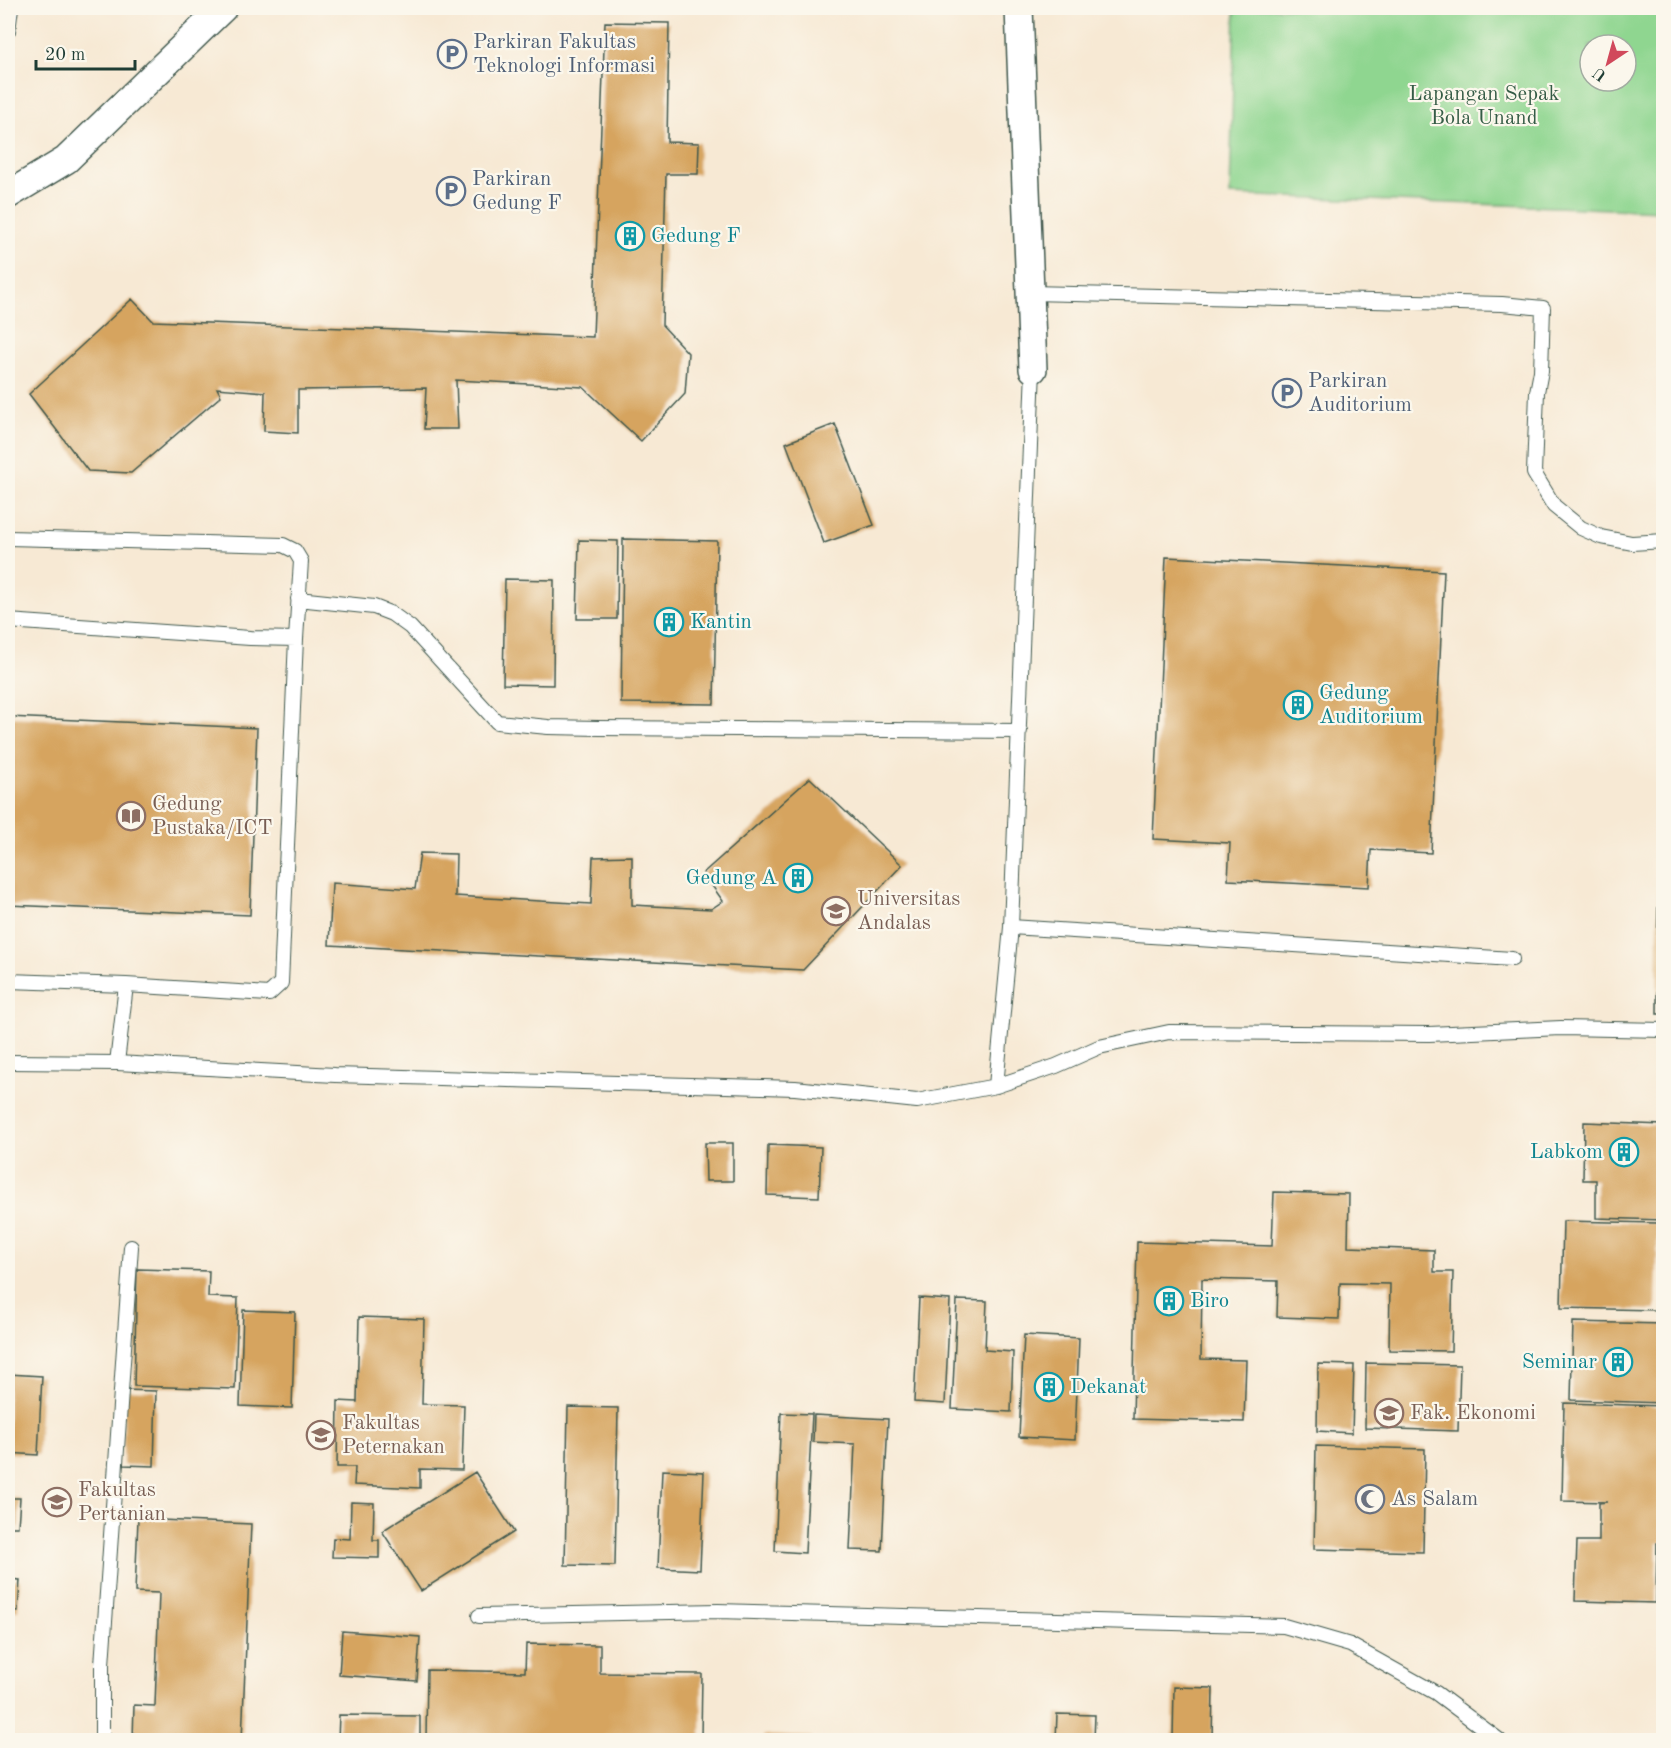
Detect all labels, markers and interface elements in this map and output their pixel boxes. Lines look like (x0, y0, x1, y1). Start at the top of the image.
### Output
place label: Parkiran Fakultas Teknologi Informasi (473, 32, 655, 77)
scale bar (36, 33, 135, 71)
north arrow (1578, 33, 1638, 93)
parking icon: Parkiran Fakultas Teknologi Informasi (436, 38, 468, 70)
text: 20 m (45, 46, 85, 64)
text: U (1590, 63, 1610, 84)
park label: Lapangan Sepak Bola Unand (1409, 84, 1559, 129)
place label: Parkiran Gedung F (472, 169, 562, 214)
parking icon: Parkiran Gedung F (435, 175, 467, 207)
building icon: Gedung F (614, 220, 646, 252)
place label: Gedung F (651, 226, 741, 247)
place label: Parkiran Auditorium (1308, 371, 1412, 416)
parking icon: Parkiran Auditorium (1271, 377, 1303, 409)
building icon: Kantin (653, 606, 685, 638)
place label: Kantin (690, 612, 752, 633)
place label: Gedung Auditorium (1319, 683, 1423, 728)
building icon: Gedung Auditorium (1282, 689, 1314, 721)
place label: Gedung Pustaka/ICT (152, 794, 272, 839)
library icon: Gedung Pustaka/ICT (115, 800, 147, 832)
building icon: Gedung A (782, 862, 814, 894)
place label: Gedung A (685, 868, 777, 889)
place label: Universitas Andalas (857, 889, 960, 934)
school or university icon: Universitas Andalas (820, 895, 852, 927)
building icon: Labkom (1608, 1136, 1640, 1168)
place label: Labkom (1530, 1142, 1603, 1163)
building icon: Biro (1153, 1285, 1185, 1317)
place label: Biro (1190, 1291, 1229, 1312)
building icon: Seminar (1602, 1346, 1634, 1378)
place label: Seminar (1522, 1352, 1597, 1373)
building icon: Dekanat (1033, 1371, 1065, 1403)
place label: Dekanat (1070, 1377, 1146, 1398)
school or university icon: Fak. Ekonomi (1373, 1397, 1405, 1429)
place label: Fak. Ekonomi (1410, 1403, 1536, 1424)
place label: Fakultas Peternakan (342, 1413, 445, 1458)
school or university icon: Fakultas Peternakan (305, 1419, 337, 1451)
place label: Fakultas Pertanian (78, 1480, 166, 1525)
mosque icon: As Salam (1354, 1483, 1386, 1515)
school or university icon: Fakultas Pertanian (41, 1486, 73, 1518)
place label: As Salam (1391, 1489, 1478, 1510)

